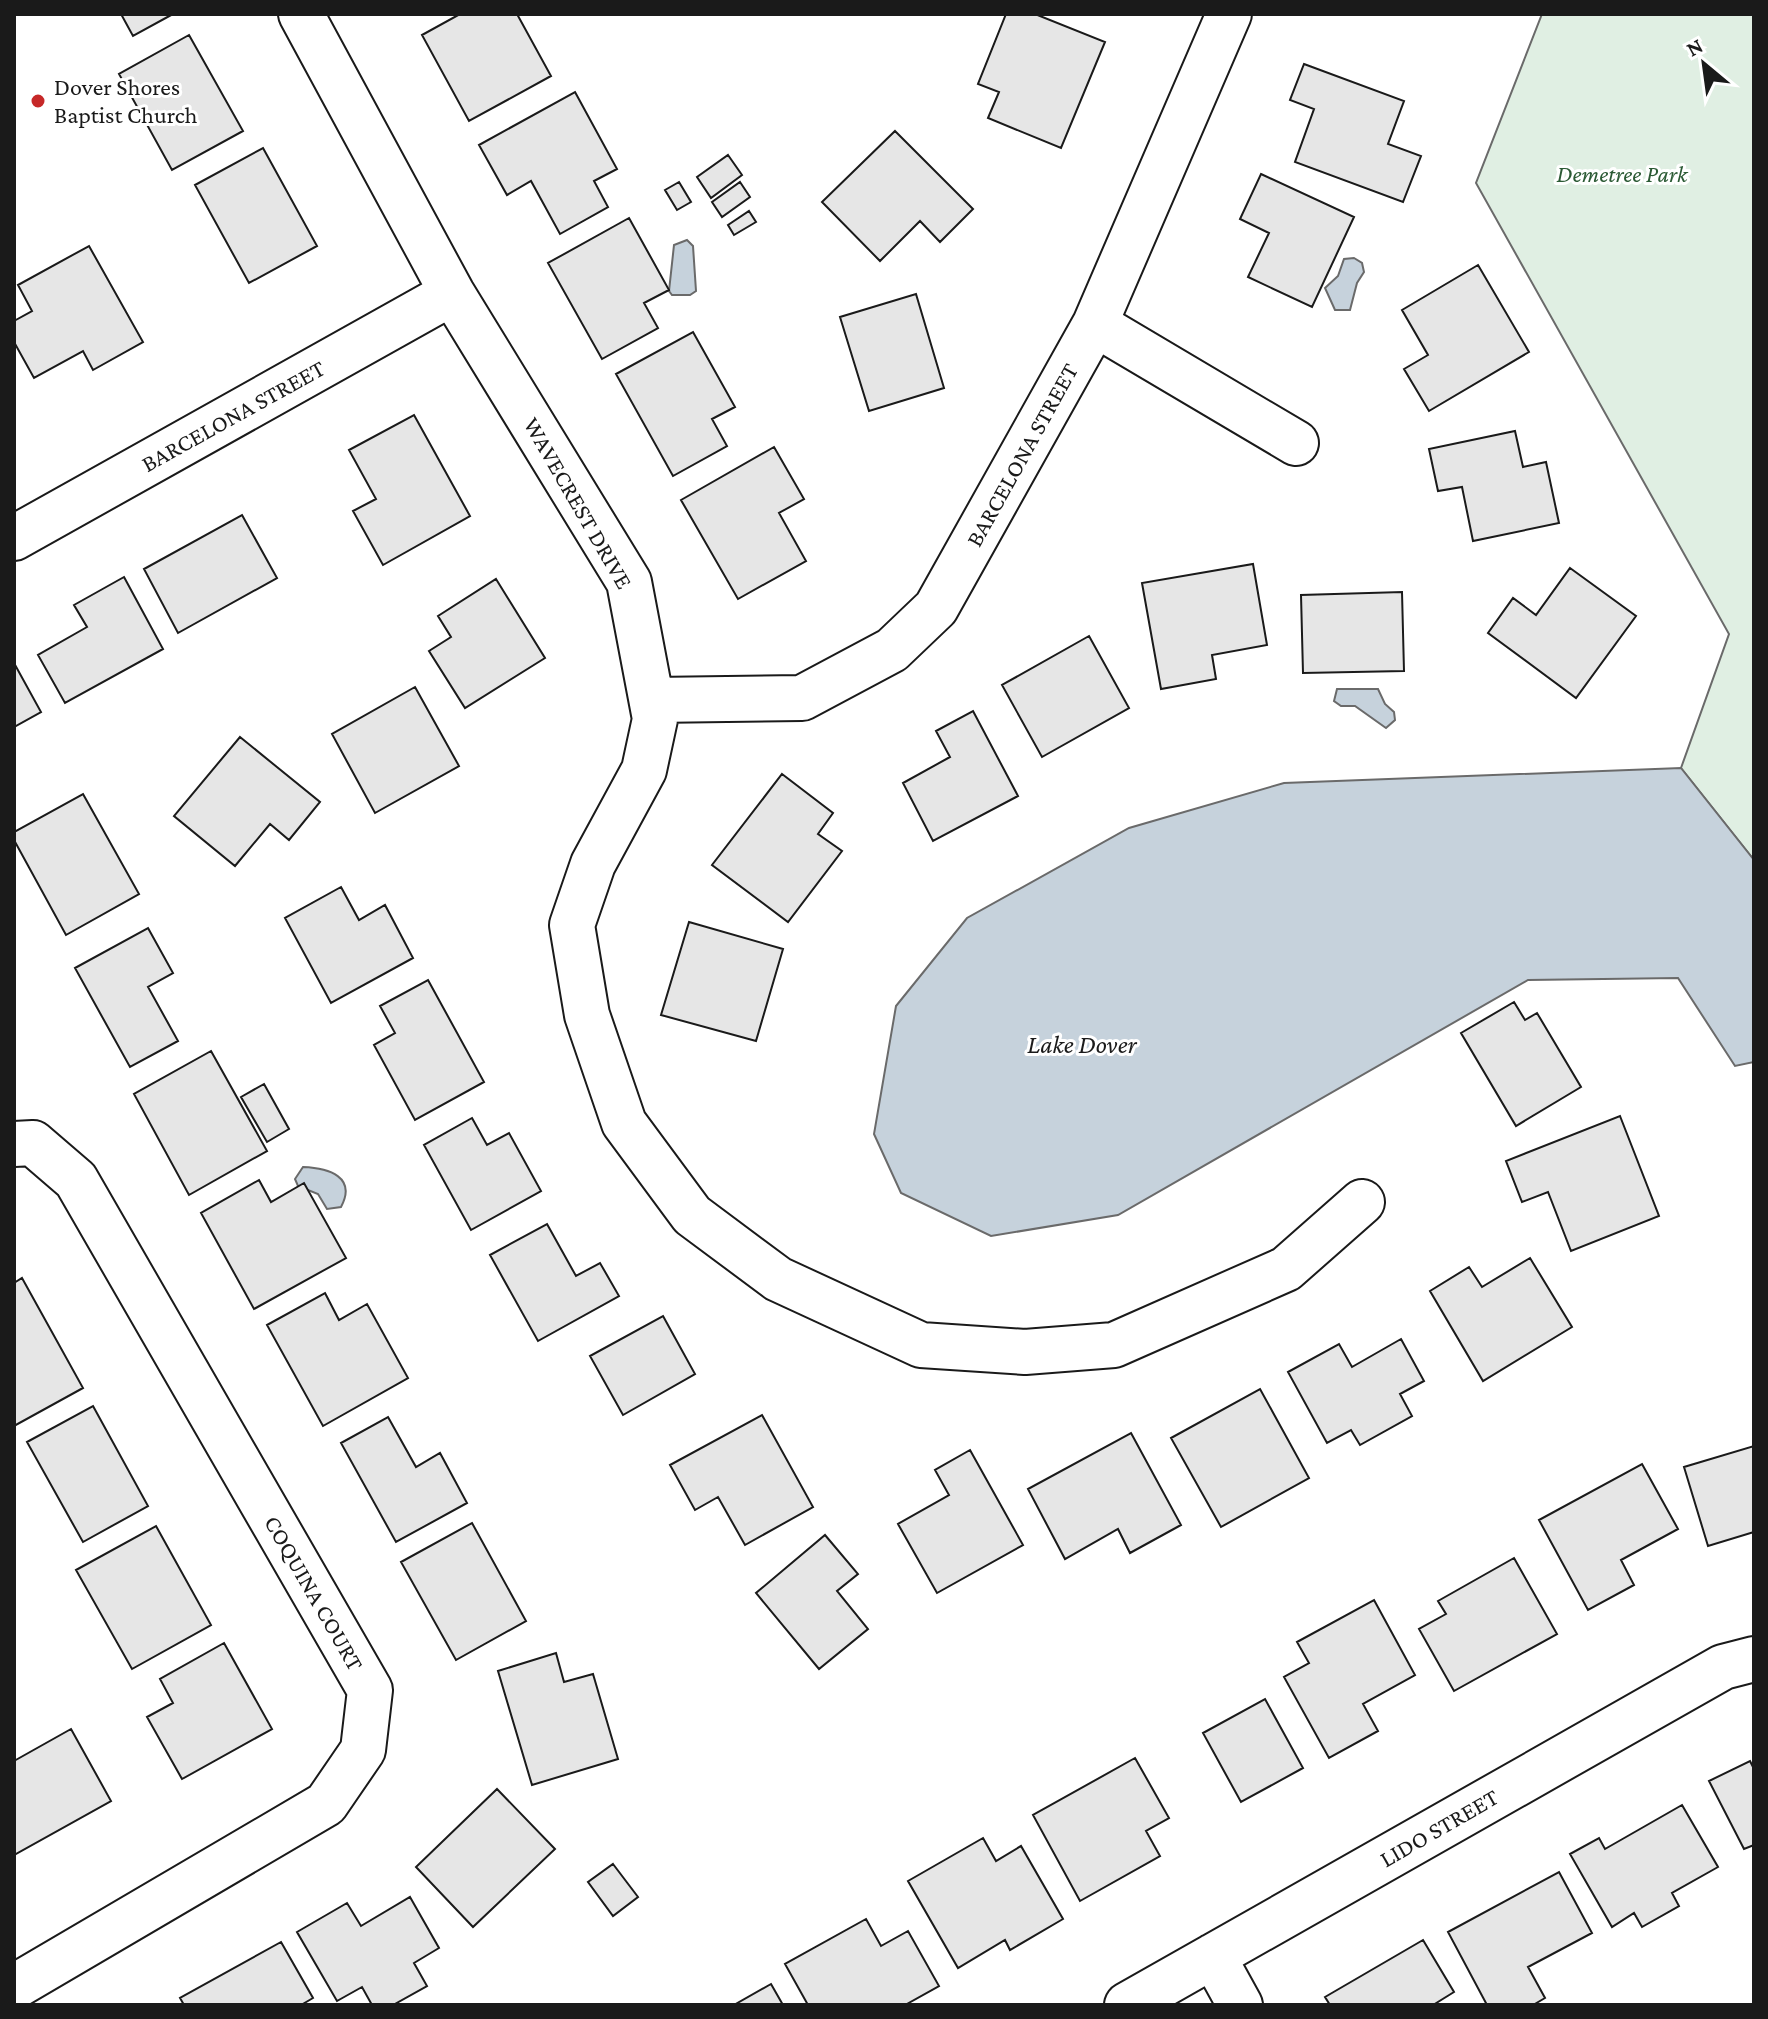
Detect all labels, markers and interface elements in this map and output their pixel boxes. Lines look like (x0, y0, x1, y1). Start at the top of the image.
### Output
north arrow (1664, 24, 1744, 104)
text: N (1682, 32, 1707, 62)
place label: Dover Shores Baptist Church (54, 73, 198, 128)
marker: Dover Shores Baptist Church (29, 92, 47, 110)
park label: Demetree Park (1556, 160, 1689, 187)
street label: BARCELONA STREET (136, 354, 329, 477)
street label: BARCELONA STREET (960, 358, 1083, 551)
street label: WAVECREST DRIVE (518, 412, 638, 593)
water label: Lake Dover (1027, 1030, 1138, 1059)
street label: COQUINA COURT (259, 1511, 370, 1675)
street label: LIDO STREET (1375, 1783, 1503, 1872)

